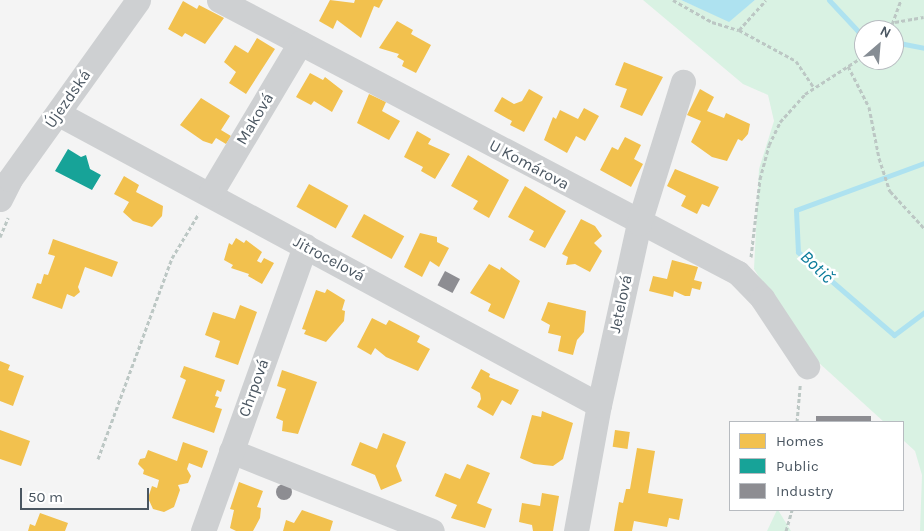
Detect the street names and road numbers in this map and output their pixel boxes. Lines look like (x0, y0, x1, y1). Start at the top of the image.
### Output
street label: Újezdská (41, 66, 95, 132)
street label: Maková (232, 90, 278, 148)
street label: U Komárova (486, 136, 572, 194)
street label: Jitrocelová (290, 232, 368, 286)
street label: Jetelová (605, 273, 637, 335)
street label: Chrpová (235, 356, 273, 420)

